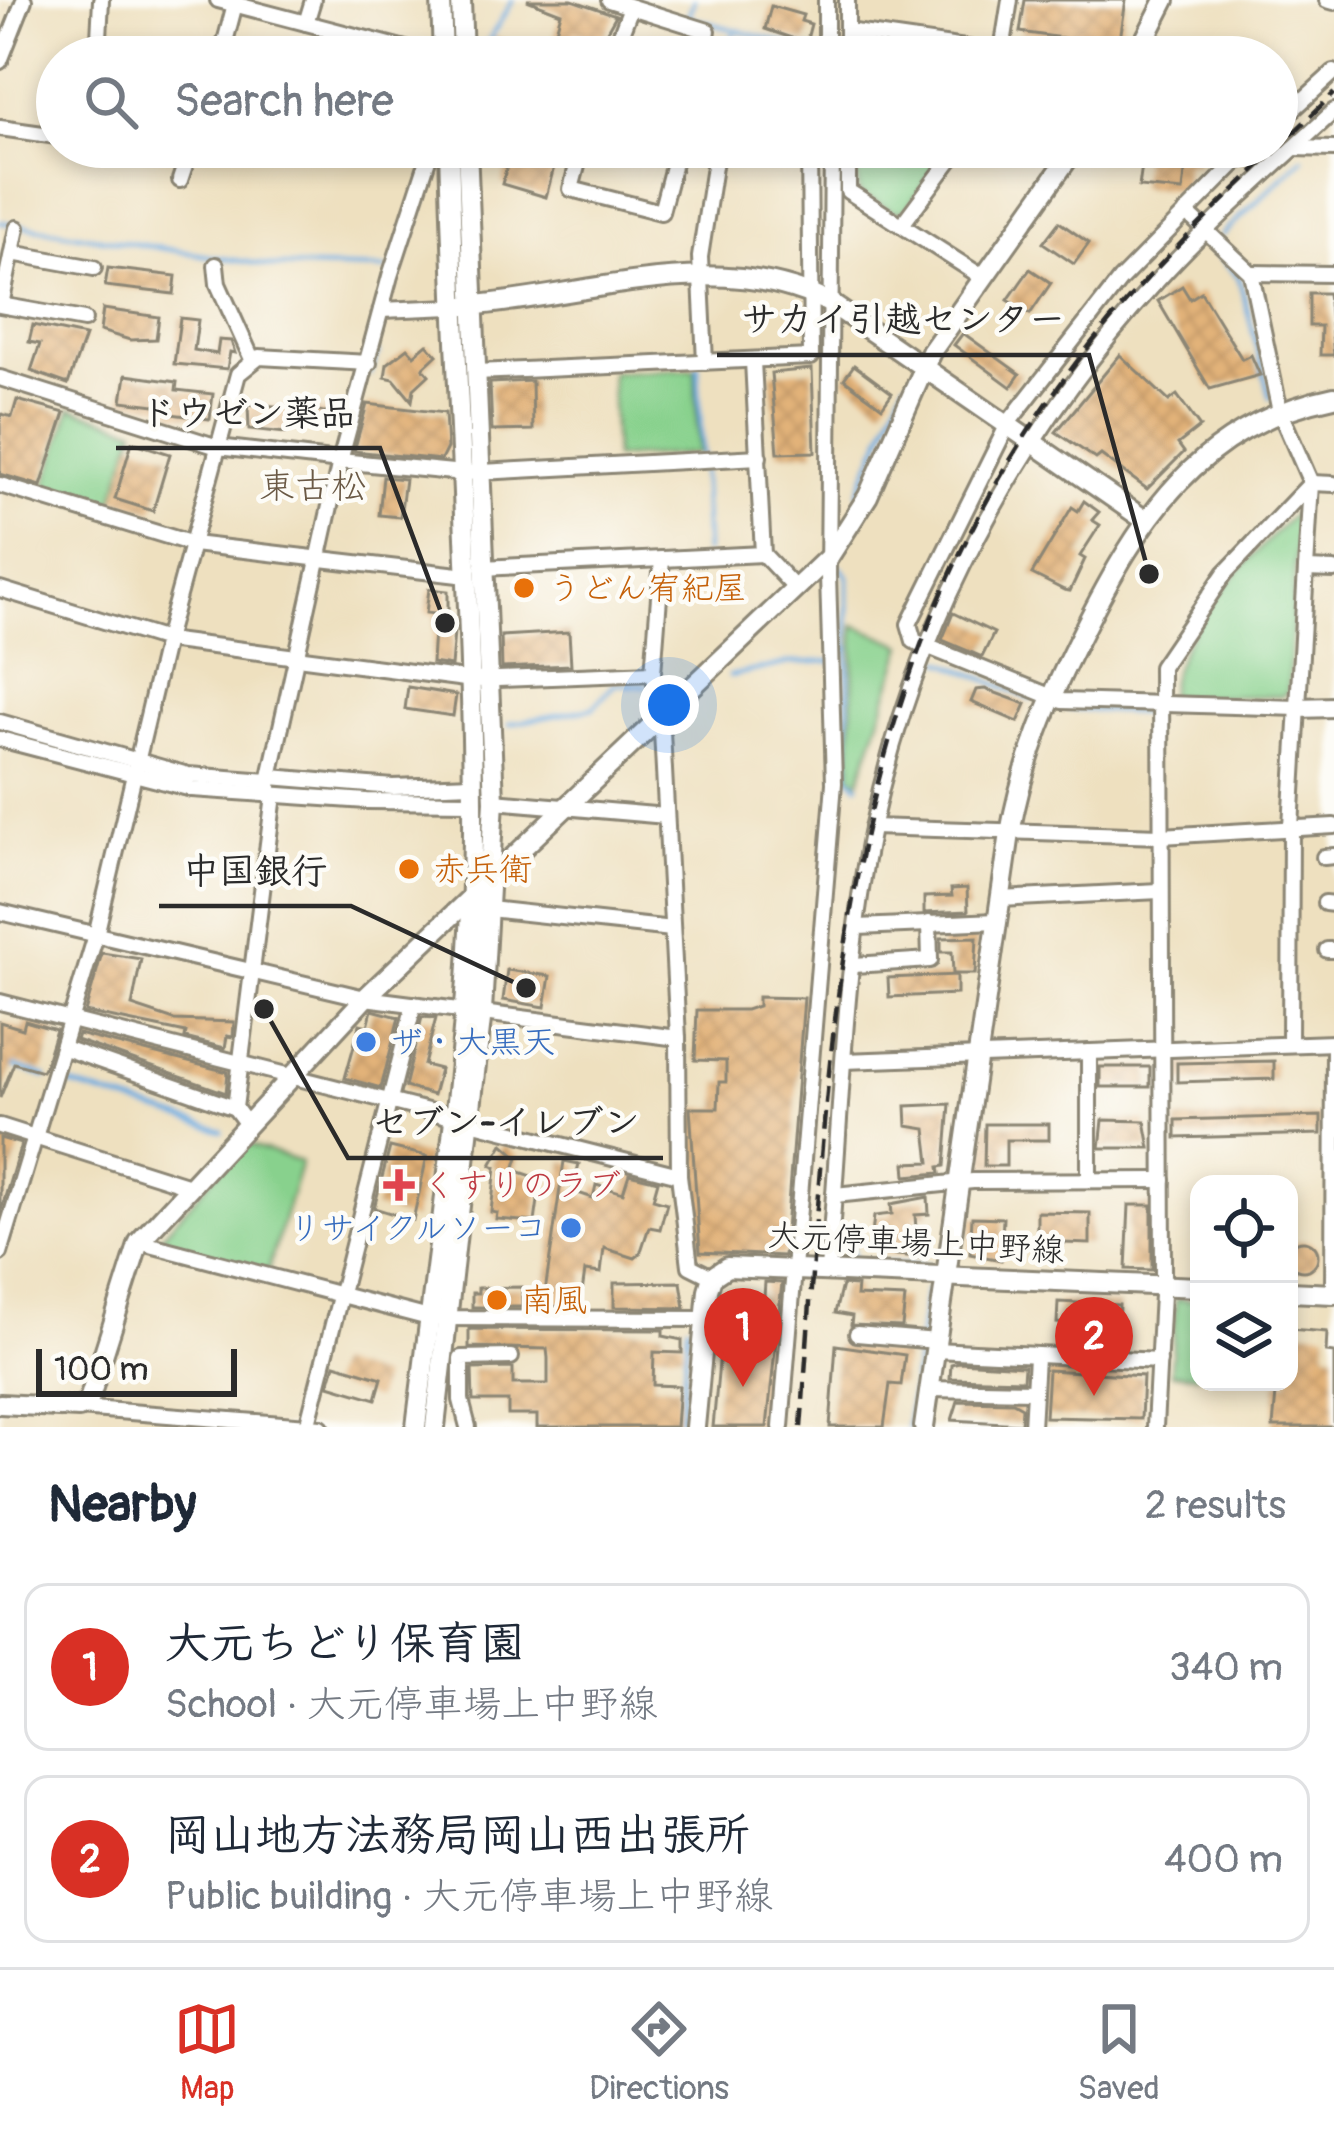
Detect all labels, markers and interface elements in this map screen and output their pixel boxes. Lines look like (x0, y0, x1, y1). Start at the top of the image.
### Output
search box (36, 36, 1298, 168)
icon: search (78, 69, 144, 135)
text: Search here (174, 74, 394, 130)
callout: サカイ引越センター (717, 283, 1089, 355)
text: サカイ引越センター (741, 297, 1065, 342)
callout: ドウゼン薬品 (116, 376, 380, 448)
text: ドウゼン薬品 (140, 391, 356, 436)
district label: 東古松 (259, 464, 367, 509)
place label: うどん宥紀屋 (548, 568, 747, 609)
marker: うどん宥紀屋 (511, 575, 537, 601)
your location (639, 675, 699, 735)
callout: 中国銀行 (159, 834, 351, 906)
text: 中国銀行 (183, 849, 327, 894)
place label: 赤兵衛 (433, 849, 532, 890)
marker: 赤兵衛 (396, 856, 422, 882)
place label: ザ・大黒天 (390, 1022, 555, 1063)
marker: ザ・大黒天 (353, 1029, 379, 1055)
callout: セブン-イレブン (348, 1086, 663, 1158)
text: セブン-イレブン (372, 1100, 640, 1145)
place label: くすりのラブ (423, 1165, 621, 1206)
marker: くすりのラブ (386, 1172, 412, 1198)
map controls (1190, 1175, 1298, 1391)
button: locate (1190, 1175, 1298, 1283)
place label: リサイクルソーコ (288, 1208, 547, 1249)
marker: リサイクルソーコ (558, 1215, 584, 1241)
street label: 大元停車場上中野線 (767, 1215, 1065, 1271)
place label: 南風 (521, 1280, 587, 1321)
button: layers (1190, 1283, 1298, 1391)
marker: 南風 (484, 1287, 510, 1313)
pin: 1 (704, 1288, 782, 1387)
pin: 2 (1055, 1297, 1133, 1396)
scale bar (36, 1343, 237, 1396)
text: 100 m (54, 1349, 148, 1390)
text: Nearby (48, 1473, 196, 1537)
text: 2 results (1145, 1481, 1286, 1530)
text: 大元ちどり保育園 (165, 1616, 525, 1672)
text: 1 (82, 1643, 98, 1692)
text: 340 m (1169, 1643, 1283, 1692)
text: School · 大元停車場上中野線 (165, 1680, 658, 1729)
text: 岡山地方法務局岡山西出張所 (165, 1808, 750, 1864)
text: 2 (79, 1835, 101, 1884)
text: 400 m (1164, 1835, 1283, 1884)
text: Public building · 大元停車場上中野線 (165, 1872, 773, 1921)
tab: Map (174, 1996, 240, 2109)
tab: Directions (589, 1996, 729, 2109)
tab: Saved (1078, 1996, 1160, 2109)

